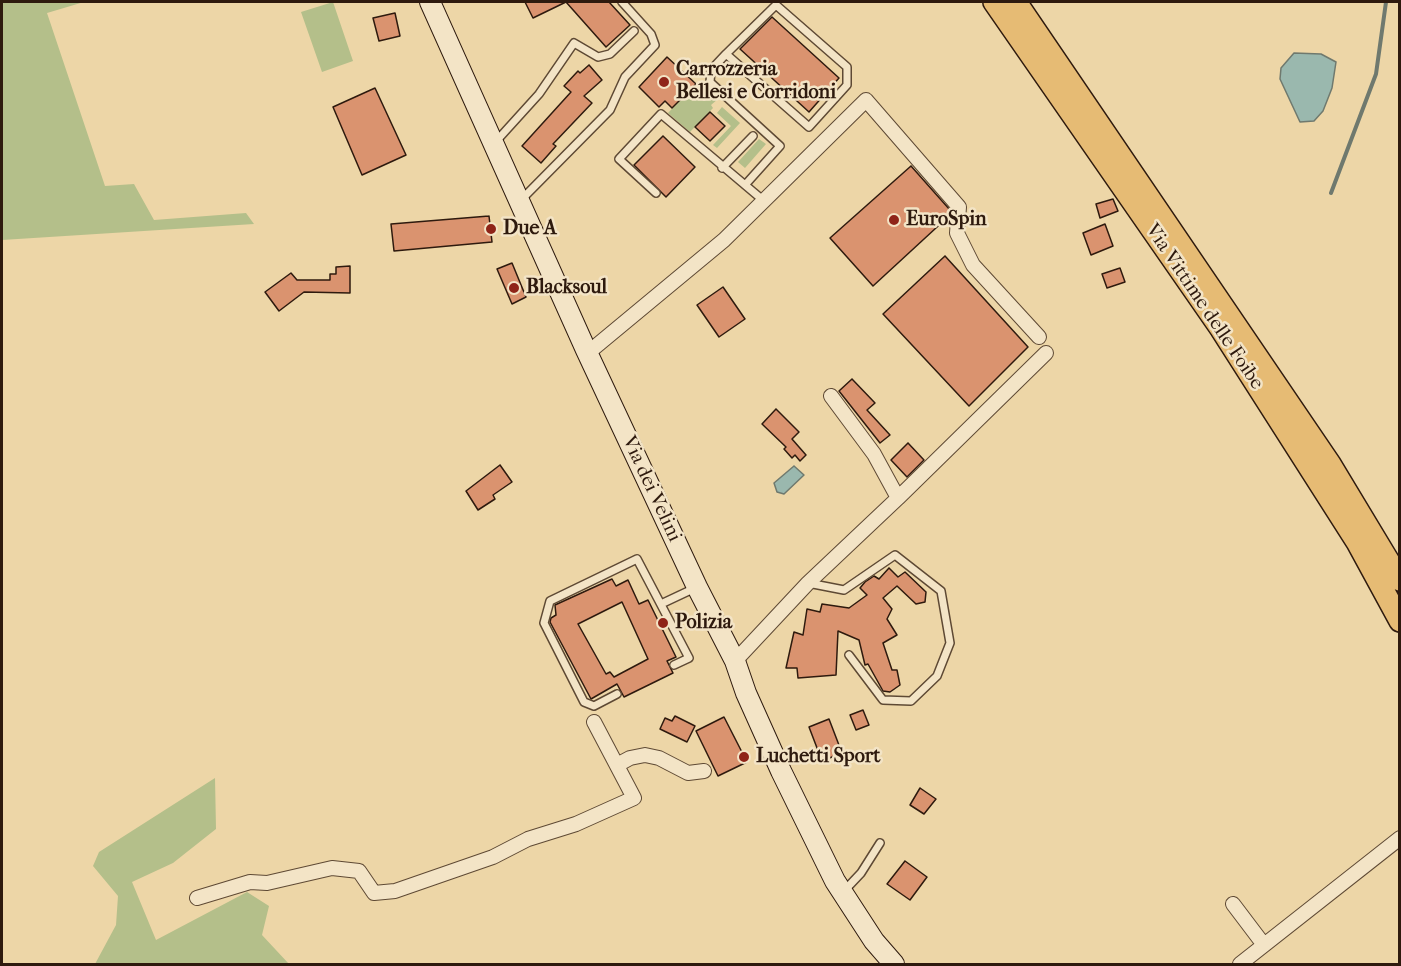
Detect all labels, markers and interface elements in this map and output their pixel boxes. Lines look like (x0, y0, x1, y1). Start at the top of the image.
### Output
place label: Carrozzeria Bellesi e Corridoni (676, 58, 836, 105)
marker: Carrozzeria Bellesi e Corridoni (657, 75, 671, 89)
place label: EuroSpin (906, 208, 987, 232)
marker: EuroSpin (887, 213, 901, 227)
place label: Due A (503, 217, 557, 241)
street label: Via Vittime delle Foibe (1140, 220, 1268, 394)
marker: Due A (484, 222, 498, 236)
place label: Blacksoul (526, 276, 607, 300)
marker: Blacksoul (507, 281, 521, 295)
street label: Via dei Velini (616, 432, 686, 546)
place label: Polizia (675, 611, 732, 635)
marker: Polizia (656, 616, 670, 630)
place label: Luchetti Sport (756, 745, 880, 769)
marker: Luchetti Sport (737, 750, 751, 764)

